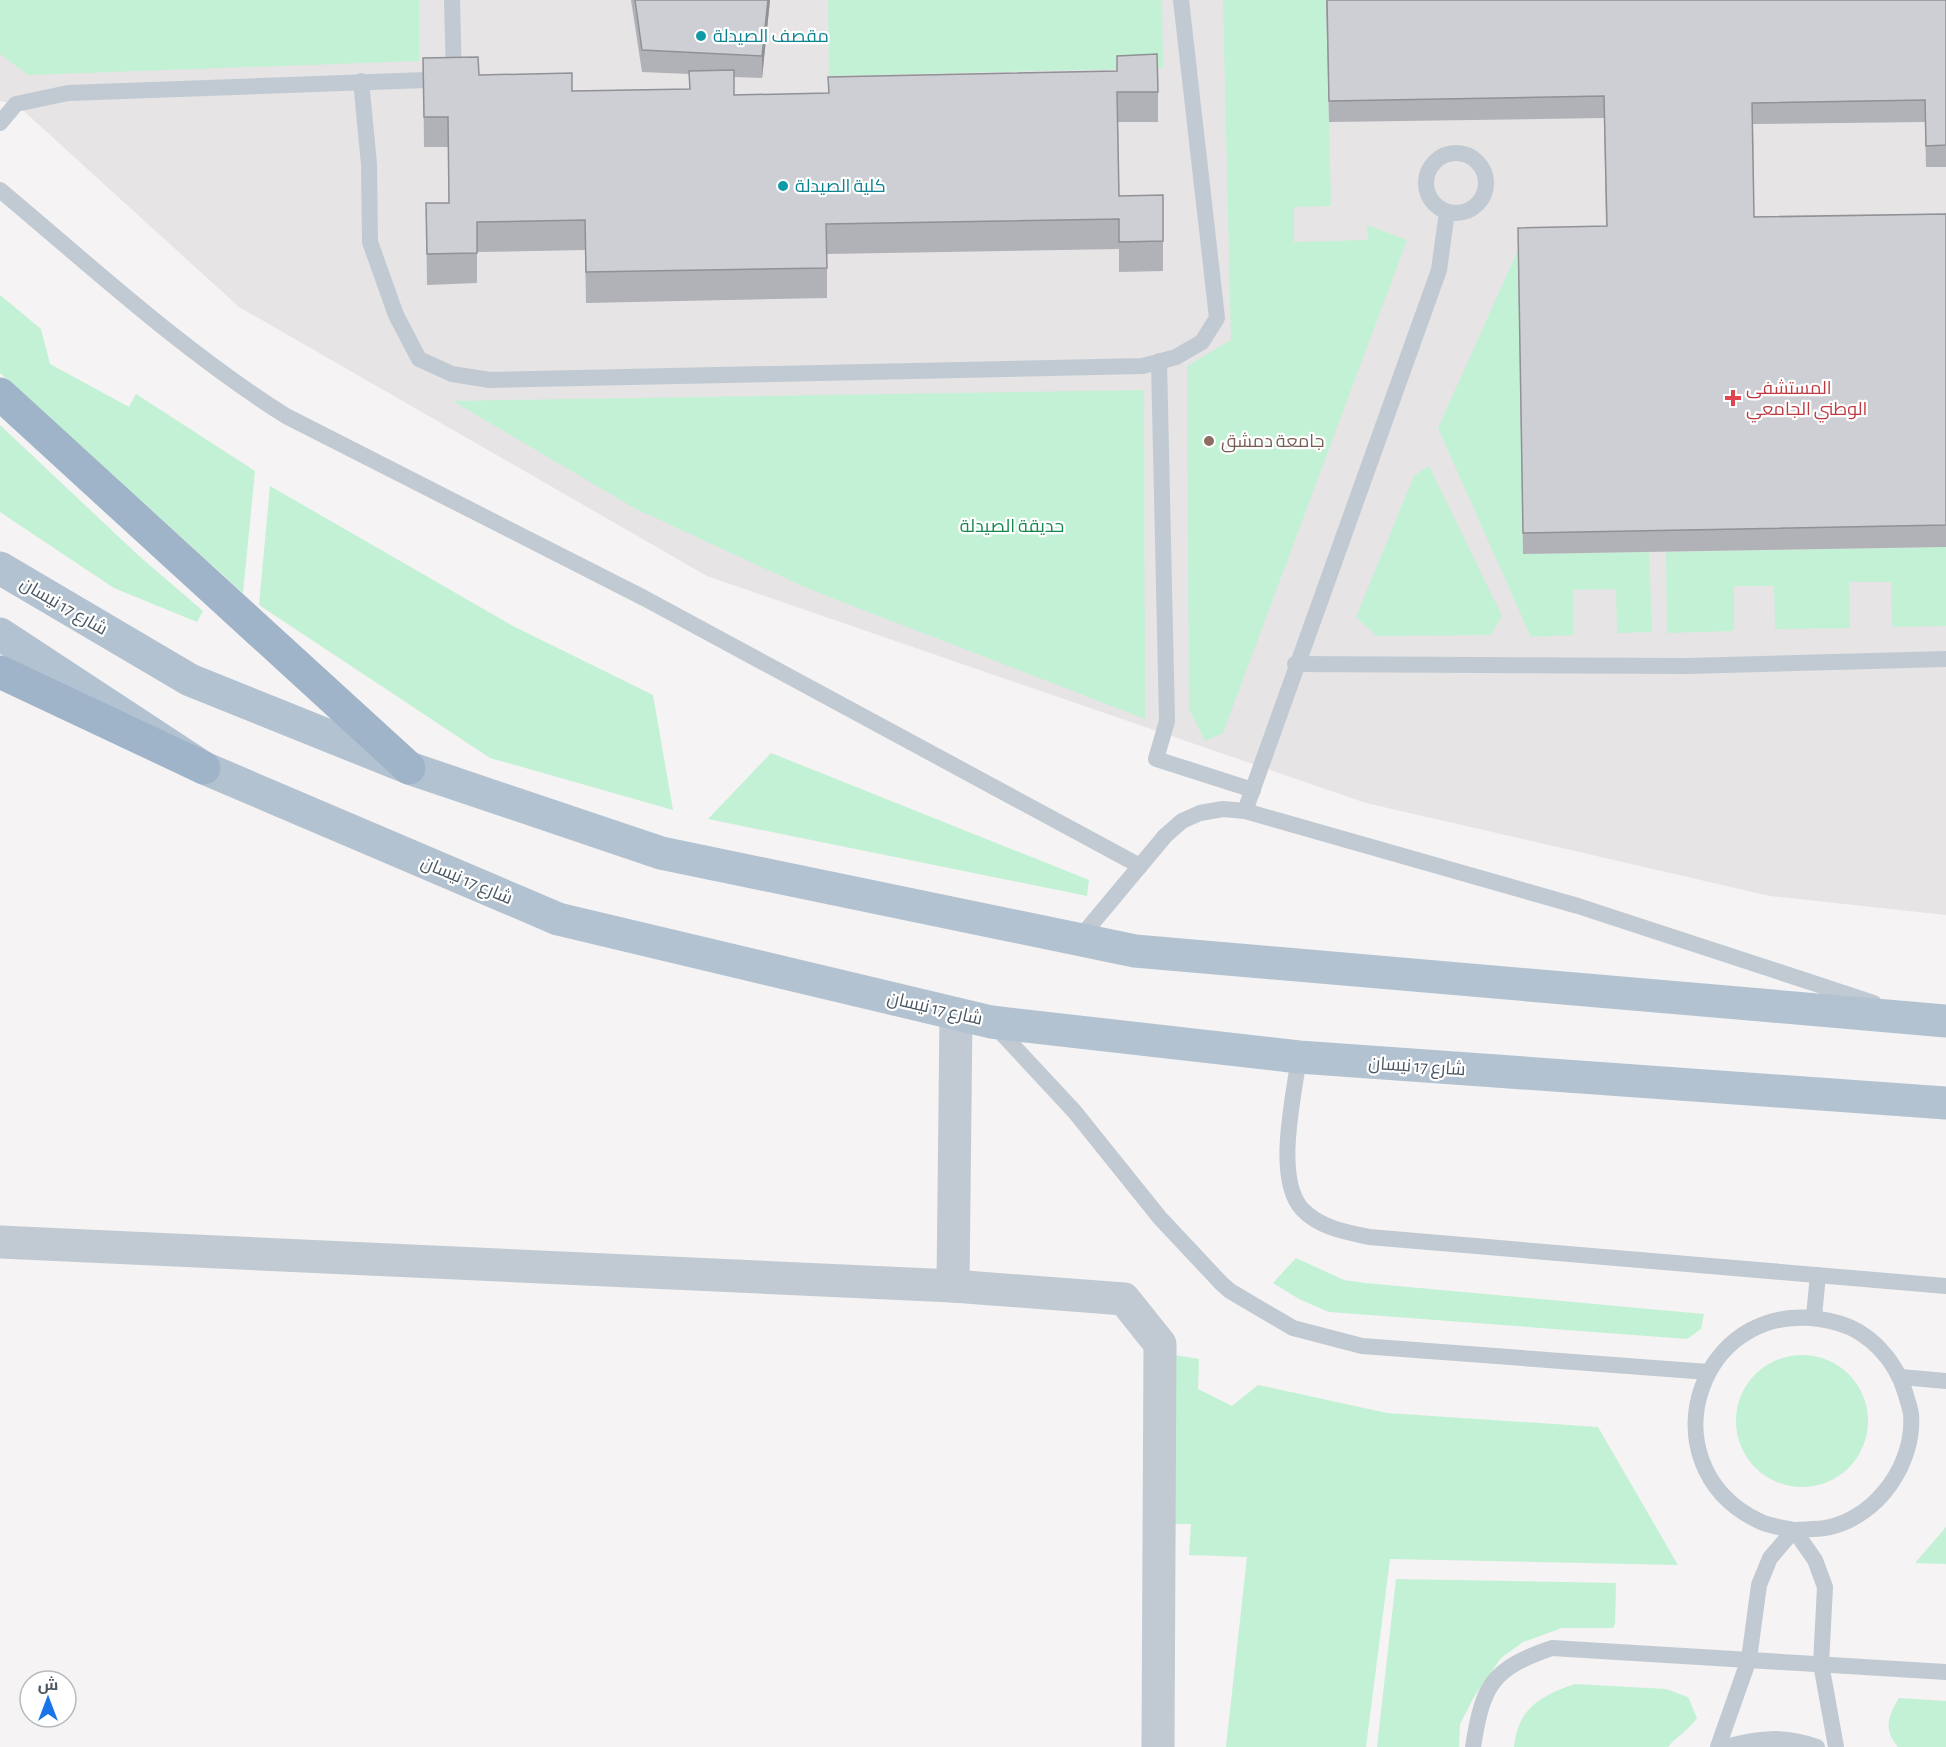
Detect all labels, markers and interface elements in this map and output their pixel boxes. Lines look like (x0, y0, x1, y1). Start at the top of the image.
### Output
place label: مقصف الصيدلة (713, 28, 829, 46)
marker: مقصف الصيدلة (694, 29, 708, 43)
place label: كلية الصيدلة (795, 178, 886, 196)
marker: كلية الصيدلة (776, 179, 790, 193)
place label: المستشفى الوطني الجامعي (1746, 379, 1867, 423)
marker: المستشفى الوطني الجامعي (1724, 389, 1742, 407)
place label: جامعة دمشق (1221, 432, 1325, 453)
marker: جامعة دمشق (1202, 434, 1216, 448)
park label: حديقة الصيدلة (960, 518, 1064, 536)
street label: شارع 17 نيسان (16, 574, 111, 641)
street label: شارع 17 نيسان (417, 853, 515, 910)
street label: شارع 17 نيسان (885, 988, 984, 1031)
street label: شارع 17 نيسان (1368, 1054, 1466, 1081)
north arrow (18, 1669, 78, 1729)
text: ش (38, 1676, 58, 1694)

